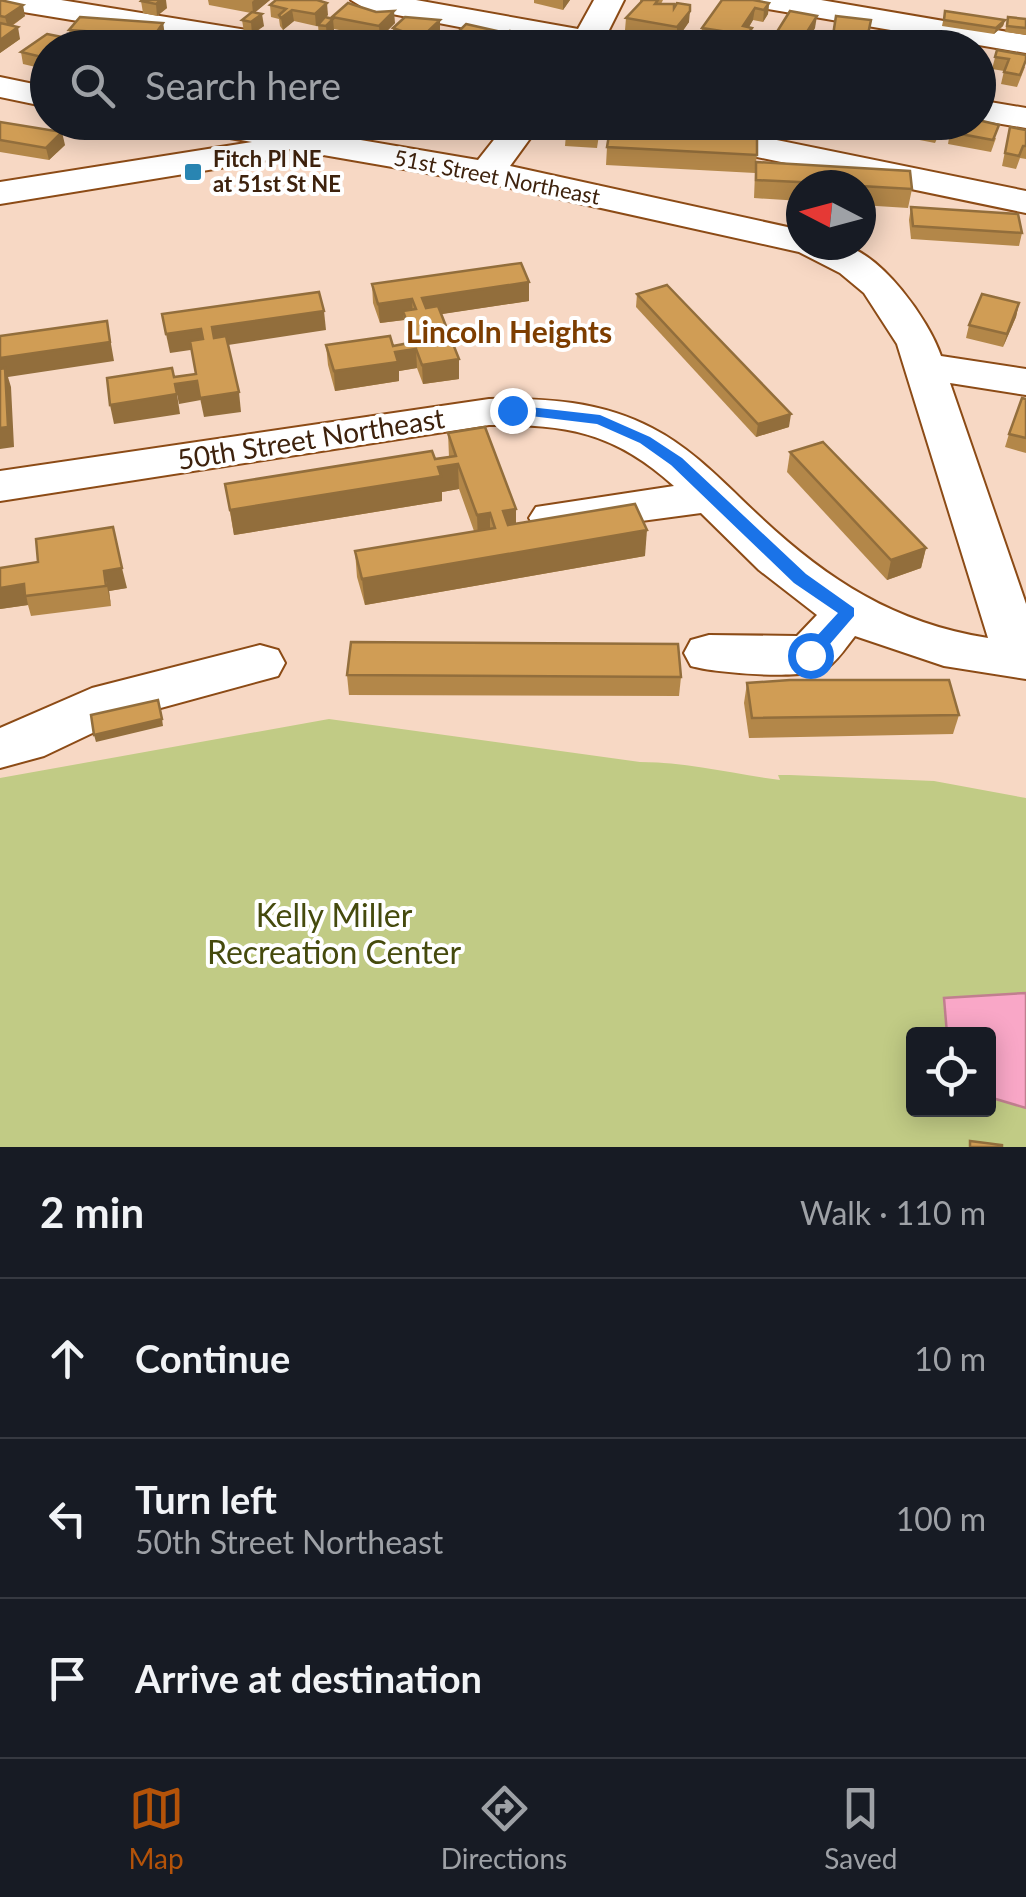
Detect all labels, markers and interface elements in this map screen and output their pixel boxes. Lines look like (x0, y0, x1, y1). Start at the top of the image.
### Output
search box (30, 30, 996, 140)
icon: search (65, 58, 120, 113)
text: Search here (145, 62, 341, 108)
street label: 51st Street Northeast (392, 143, 602, 210)
place label: Fitch Pl NE at 51st St NE (213, 145, 341, 197)
marker: Fitch Pl NE at 51st St NE (182, 161, 204, 183)
north arrow (786, 170, 876, 260)
district label: Lincoln Heights (406, 313, 612, 349)
route end (490, 388, 536, 434)
street label: 50th Street Northeast (175, 400, 447, 476)
route start (788, 633, 834, 679)
park label: Kelly Miller Recreation Center (207, 895, 461, 971)
map controls (906, 1027, 996, 1117)
button: locate (906, 1027, 996, 1117)
text: 2 min (40, 1187, 144, 1237)
text: Walk · 110 m (800, 1193, 986, 1232)
icon: ahead (40, 1331, 95, 1386)
text: Continue (135, 1335, 290, 1381)
text: 10 m (914, 1339, 986, 1378)
text: Turn left (135, 1476, 277, 1522)
icon: left (40, 1491, 95, 1546)
text: 100 m (896, 1499, 986, 1538)
text: 50th Street Northeast (135, 1522, 443, 1561)
icon: arrive (40, 1651, 95, 1706)
text: Arrive at destination (135, 1655, 482, 1701)
tab: Map (129, 1781, 184, 1875)
tab: Directions (441, 1781, 567, 1875)
tab: Saved (824, 1781, 897, 1875)

